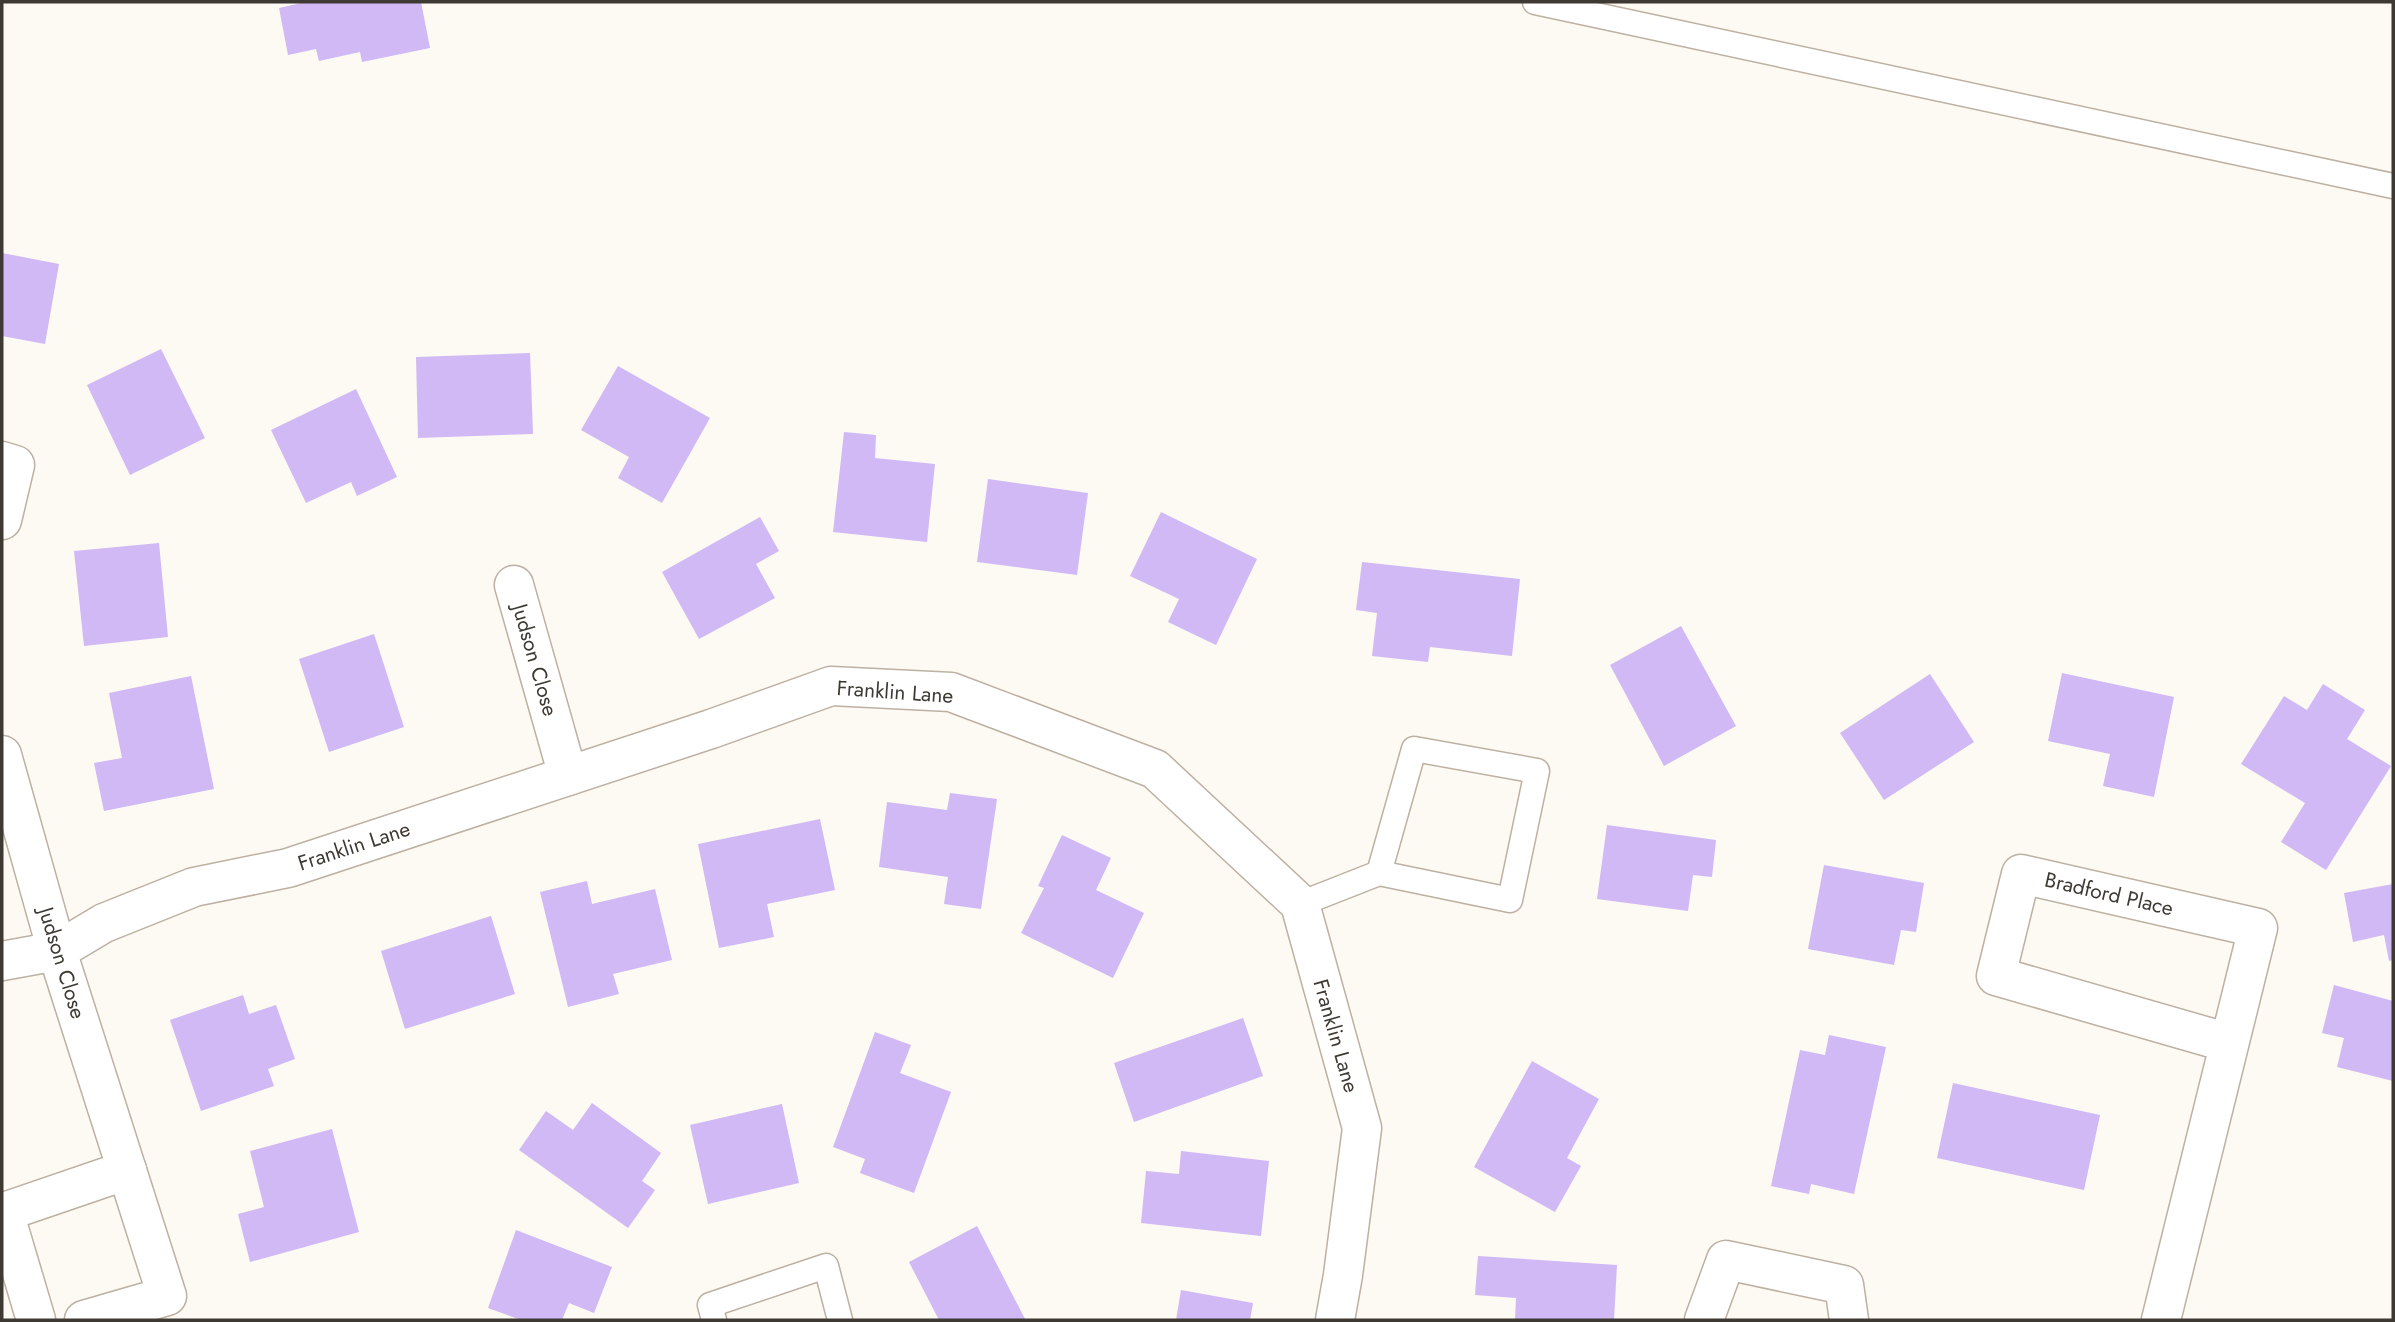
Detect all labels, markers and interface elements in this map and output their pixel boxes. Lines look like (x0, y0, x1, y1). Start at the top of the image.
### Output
street label: Judson Close (504, 598, 565, 720)
street label: Franklin Lane (836, 673, 954, 711)
street label: Franklin Lane (294, 814, 414, 878)
street label: Bradford Place (2042, 865, 2176, 923)
street label: Judson Close (30, 901, 93, 1023)
street label: Franklin Lane (1306, 976, 1367, 1096)

